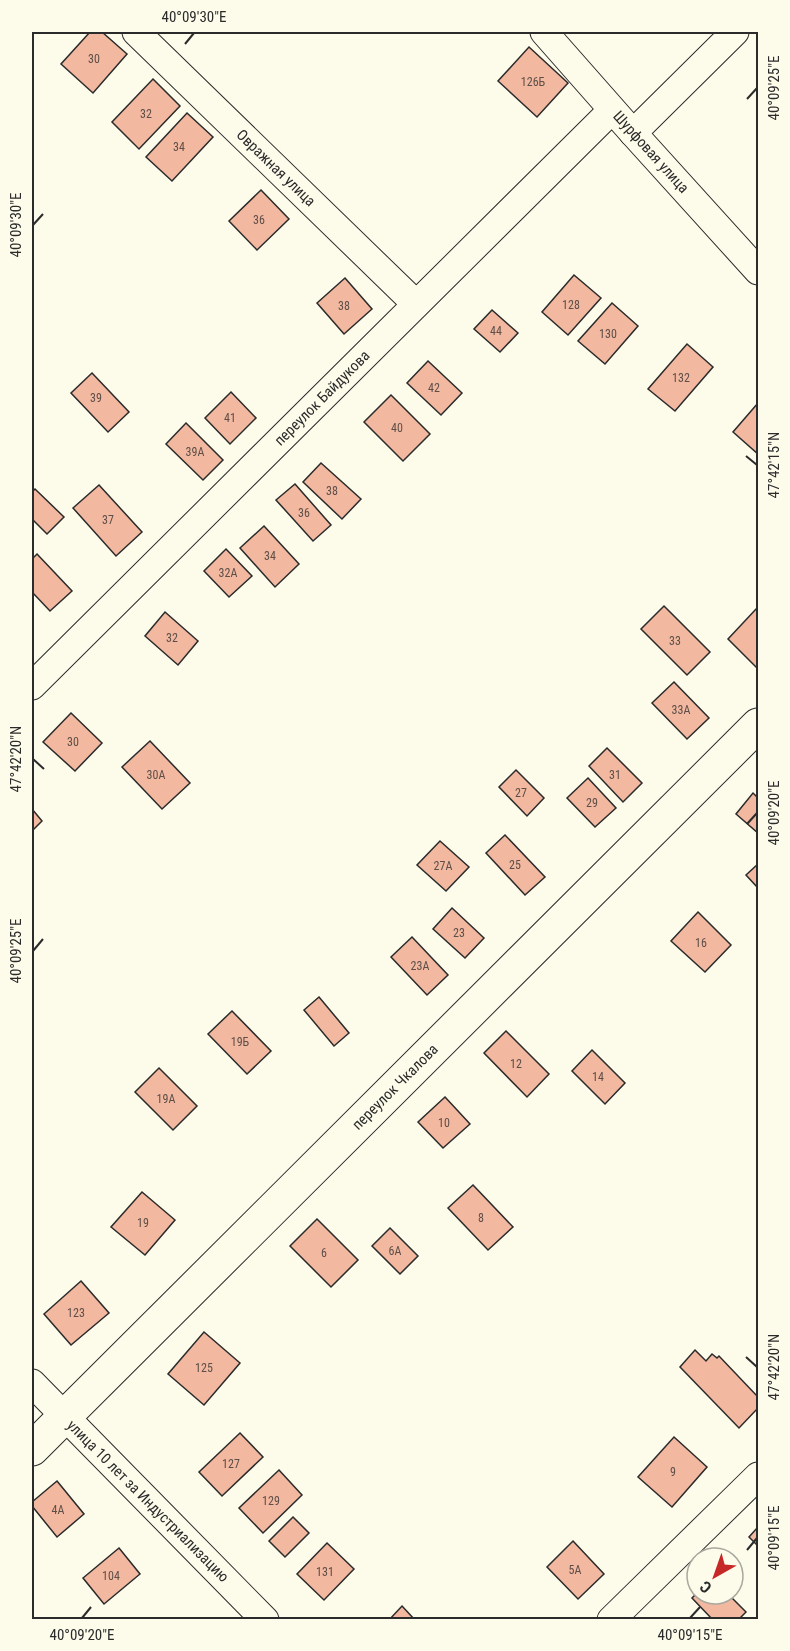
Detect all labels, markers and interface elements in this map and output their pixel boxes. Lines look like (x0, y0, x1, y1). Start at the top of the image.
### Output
text: 40°09'30"E (162, 8, 226, 26)
house number: 30 (88, 52, 100, 66)
text: 40°09'25"E (765, 56, 783, 120)
house number: 126Б (521, 75, 546, 89)
house number: 32 (140, 107, 152, 121)
street label: Шурфовая улица (609, 107, 693, 197)
street label: Овражная улица (233, 126, 319, 210)
house number: 34 (173, 140, 185, 154)
text: 40°09'30"E (7, 193, 25, 257)
house number: 36 (253, 213, 265, 227)
house number: 128 (562, 298, 580, 312)
house number: 38 (338, 299, 350, 313)
house number: 44 (490, 324, 502, 338)
house number: 130 (599, 327, 617, 341)
street label: переулок Байдукова (271, 347, 373, 449)
house number: 132 (672, 371, 690, 385)
house number: 42 (428, 381, 440, 395)
house number: 39 (90, 391, 102, 405)
house number: 41 (224, 411, 236, 425)
house number: 40 (391, 421, 403, 435)
text: 47°42'15"N (765, 432, 783, 498)
house number: 39А (186, 445, 204, 459)
house number: 38 (326, 484, 338, 498)
house number: 36 (298, 506, 310, 520)
house number: 37 (102, 513, 114, 527)
house number: 34 (264, 549, 276, 563)
house number: 32А (219, 566, 237, 580)
house number: 32 (166, 631, 178, 645)
house number: 33 (669, 634, 681, 648)
house number: 33А (672, 703, 690, 717)
text: 47°42'20"N (7, 726, 25, 792)
house number: 30 (67, 735, 79, 749)
house number: 30А (147, 768, 165, 782)
house number: 31 (609, 768, 621, 782)
text: 40°09'20"E (765, 781, 783, 845)
house number: 27 (515, 786, 527, 800)
house number: 29 (586, 796, 598, 810)
house number: 25 (509, 858, 521, 872)
house number: 27А (434, 859, 452, 873)
text: 40°09'25"E (7, 919, 25, 983)
house number: 23 (453, 926, 465, 940)
house number: 16 (695, 936, 707, 950)
house number: 23А (411, 959, 429, 973)
house number: 19Б (231, 1035, 250, 1049)
street label: переулок Чкалова (348, 1040, 442, 1134)
house number: 12 (510, 1057, 522, 1071)
house number: 14 (592, 1070, 604, 1084)
house number: 19А (157, 1092, 175, 1106)
house number: 10 (438, 1116, 450, 1130)
house number: 8 (478, 1211, 484, 1225)
house number: 19 (137, 1216, 149, 1230)
house number: 6А (389, 1244, 402, 1258)
house number: 6 (321, 1246, 327, 1260)
house number: 123 (67, 1306, 85, 1320)
text: 47°42'20"N (765, 1334, 783, 1400)
house number: 125 (195, 1361, 213, 1375)
street label: улица 10 лет за Индустриализацию (63, 1416, 233, 1586)
house number: 127 (222, 1457, 240, 1471)
house number: 9 (670, 1465, 676, 1479)
house number: 129 (262, 1494, 280, 1508)
house number: 4А (52, 1503, 65, 1517)
text: 40°09'15"E (765, 1506, 783, 1570)
north arrow (685, 1546, 745, 1606)
house number: 5А (569, 1563, 582, 1577)
house number: 131 (316, 1565, 334, 1579)
house number: 104 (102, 1569, 120, 1583)
text: С (696, 1577, 715, 1597)
text: 40°09'20"E (50, 1626, 114, 1644)
text: 40°09'15"E (658, 1626, 722, 1644)

